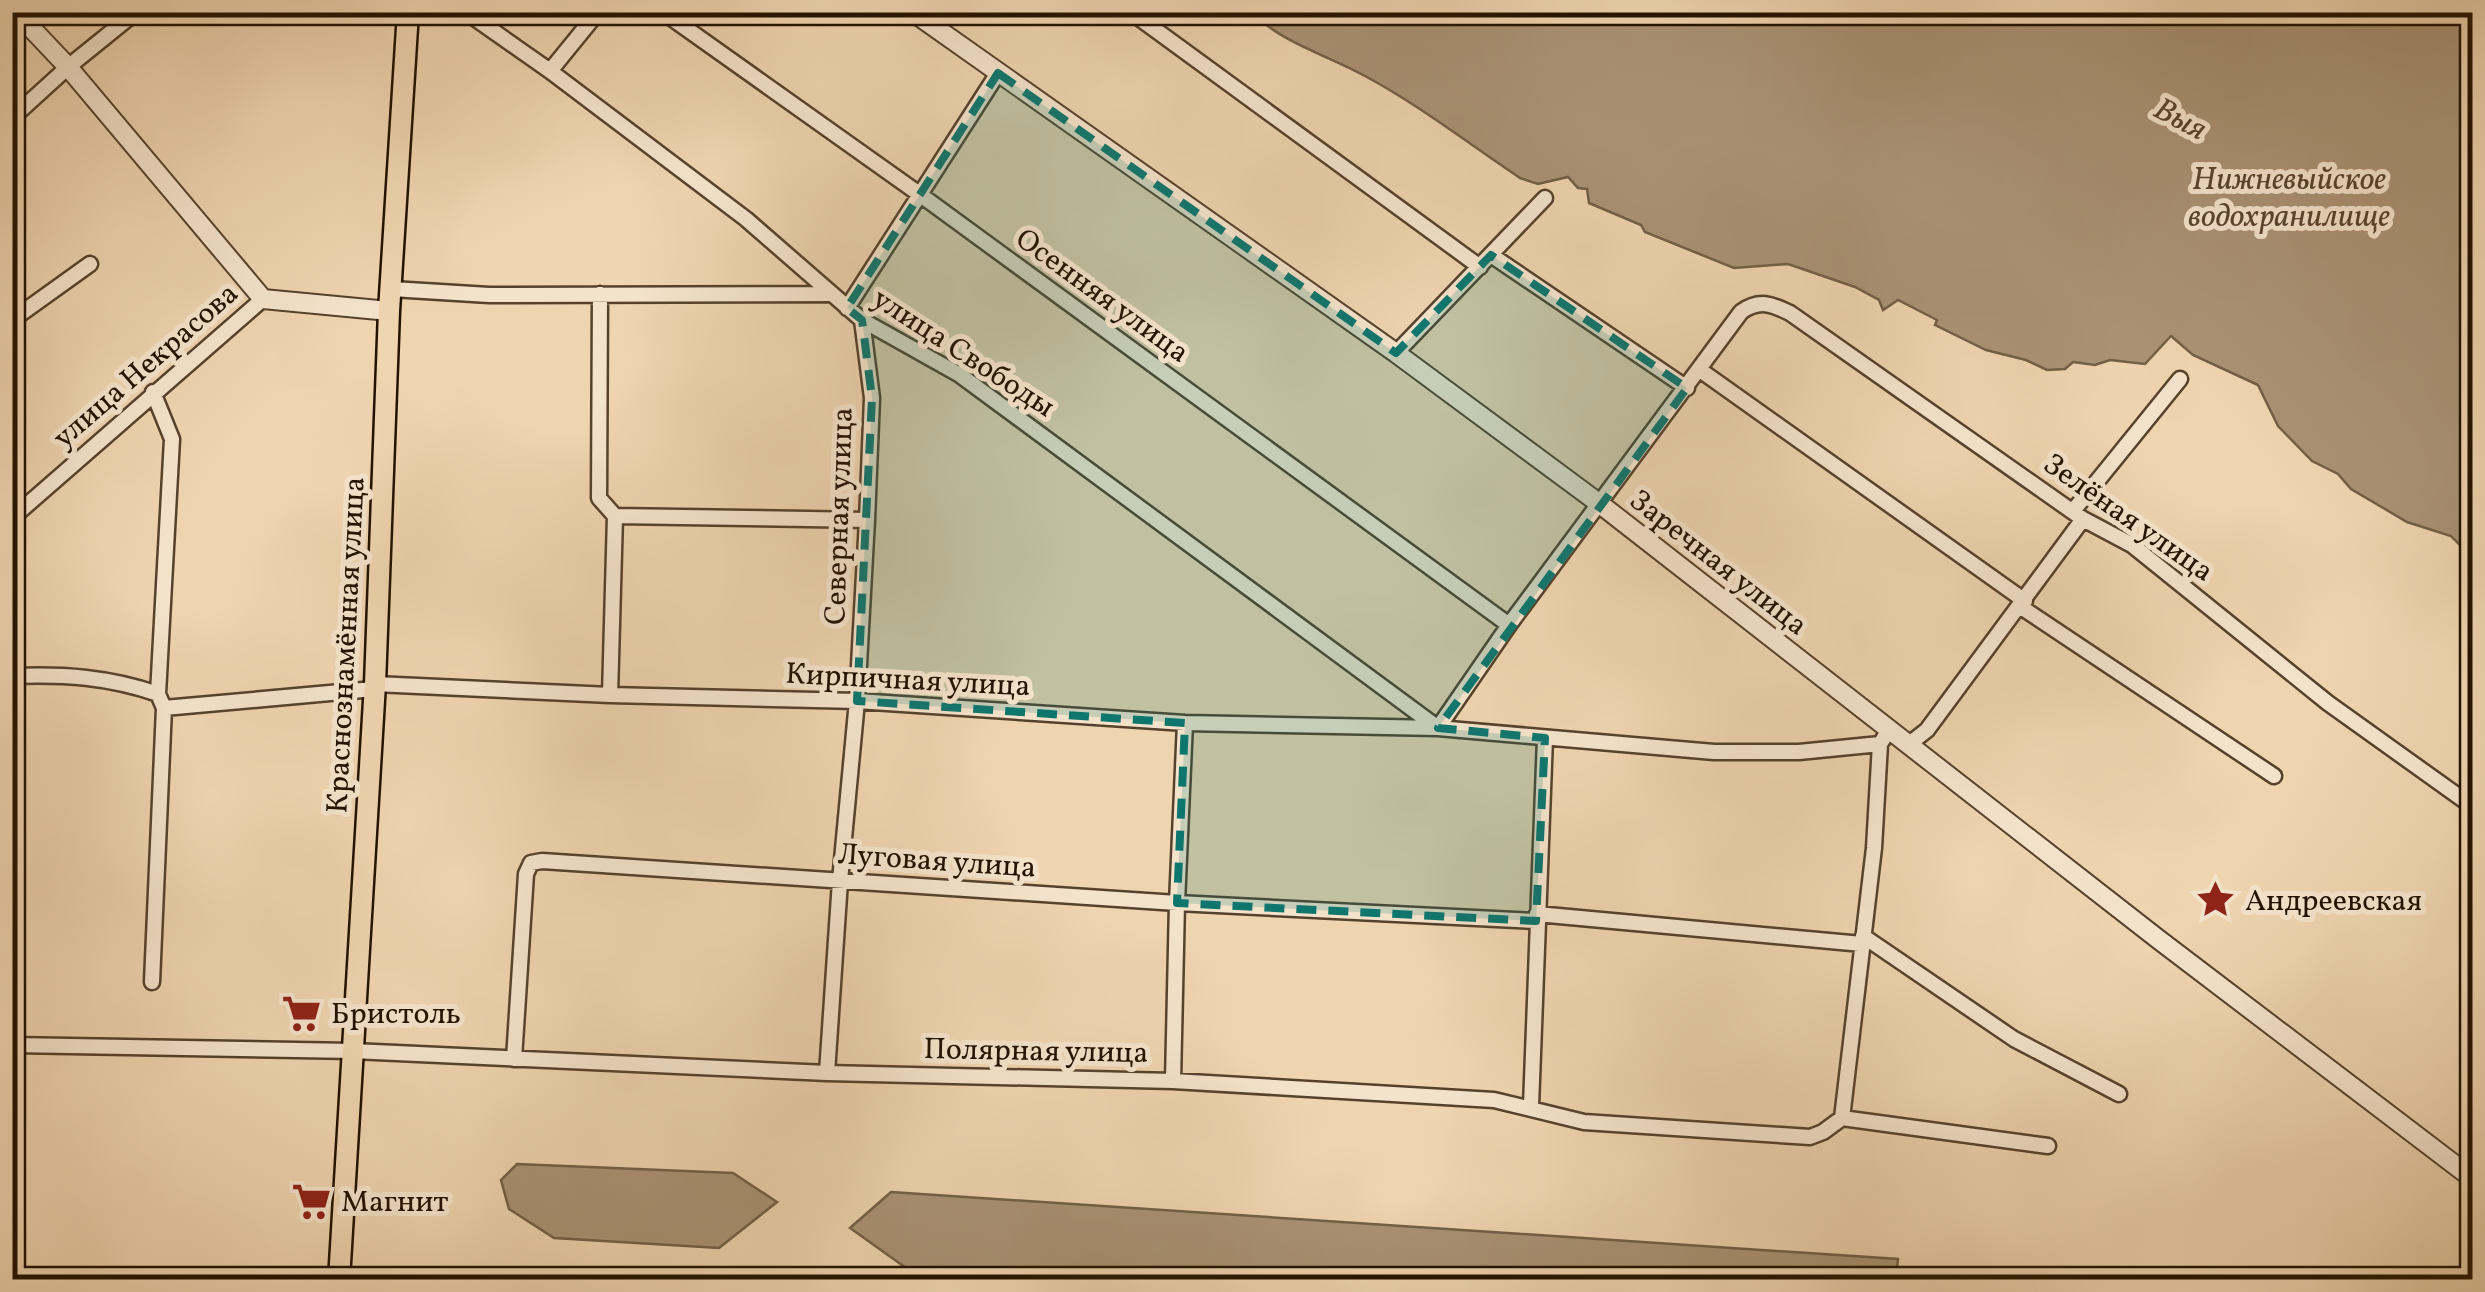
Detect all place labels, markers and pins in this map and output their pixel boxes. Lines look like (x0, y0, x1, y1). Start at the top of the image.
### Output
place icon: Андреевская (2194, 879, 2236, 921)
place label: Андреевская (2245, 881, 2422, 923)
supermarket icon: Бристоль (280, 992, 322, 1034)
place label: Бристоль (331, 994, 461, 1036)
supermarket icon: Магнит (290, 1180, 332, 1222)
place label: Магнит (341, 1182, 448, 1224)

